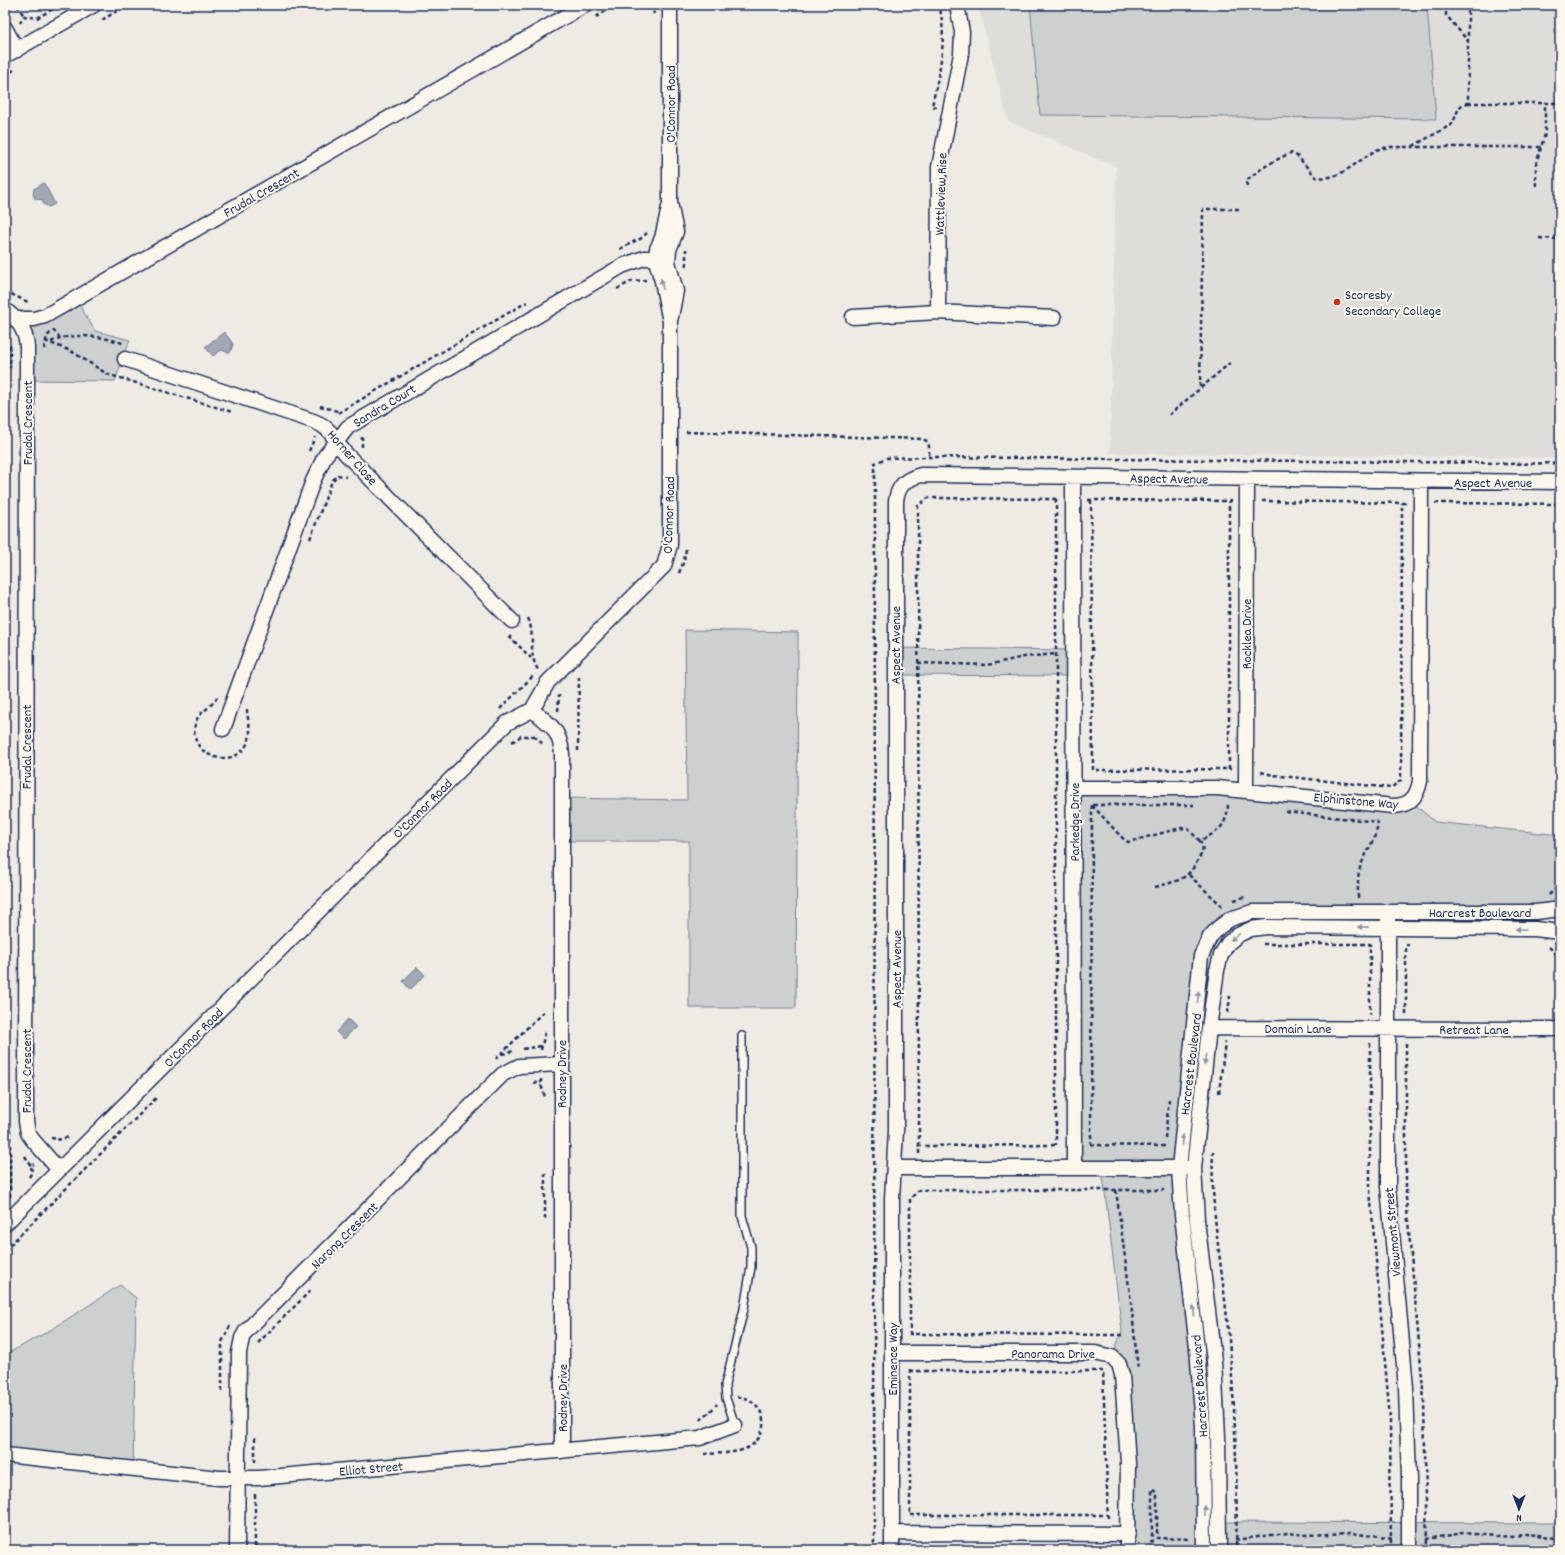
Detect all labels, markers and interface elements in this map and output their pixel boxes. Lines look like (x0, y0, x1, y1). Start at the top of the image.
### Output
street label: O'Connor Road (662, 65, 682, 143)
street label: Wattleview Rise (931, 152, 953, 236)
street label: Frudal Crescent (220, 164, 304, 224)
one-way arrow (659, 277, 665, 290)
place label: Scoresby Secondary College (1345, 286, 1441, 322)
marker: Scoresby Secondary College (1332, 297, 1342, 307)
street label: Sandra Court (350, 380, 420, 433)
street label: Frudal Crescent (19, 381, 39, 465)
street label: Horner Close (322, 426, 381, 491)
street label: Aspect Avenue (1130, 469, 1208, 491)
street label: Aspect Avenue (1454, 474, 1532, 494)
street label: O'Connor Road (659, 476, 681, 554)
street label: Rocklea Drive (1238, 599, 1258, 669)
street label: Aspect Avenue (887, 606, 907, 684)
street label: Frudal Crescent (18, 705, 38, 789)
street label: O'Connor Road (389, 775, 458, 844)
street label: Parkedge Drive (1066, 782, 1086, 862)
street label: Elphinstone Way (1313, 788, 1399, 816)
street label: Harcrest Boulevard (1429, 904, 1531, 924)
one-way arrow (1356, 924, 1369, 930)
one-way arrow (1515, 925, 1527, 932)
street label: Aspect Avenue (888, 930, 908, 1008)
one-way arrow (1230, 933, 1241, 941)
one-way arrow (1195, 991, 1201, 1003)
street label: O'Connor Road (160, 1004, 229, 1073)
street label: Harcrest Boulevard (1176, 1012, 1208, 1116)
street label: Domain Lane (1265, 1020, 1331, 1040)
street label: Retreat Lane (1439, 1021, 1509, 1041)
street label: Frudal Crescent (18, 1029, 38, 1113)
street label: Rodney Drive (553, 1040, 573, 1108)
one-way arrow (1202, 1054, 1209, 1066)
one-way arrow (1178, 1134, 1185, 1146)
street label: Viewmont Street (1380, 1187, 1408, 1277)
street label: Narong Crescent (307, 1198, 384, 1275)
one-way arrow (1191, 1305, 1197, 1317)
street label: Eminence Way (884, 1322, 904, 1395)
street label: Harcrest Boulevard (1187, 1334, 1215, 1438)
street label: Panorama Drive (1011, 1345, 1095, 1365)
street label: Rodney Drive (554, 1364, 574, 1432)
street label: Elliot Street (338, 1457, 404, 1483)
north arrow (1499, 1489, 1539, 1529)
one-way arrow (1202, 1504, 1208, 1517)
text: N (1516, 1509, 1522, 1525)

